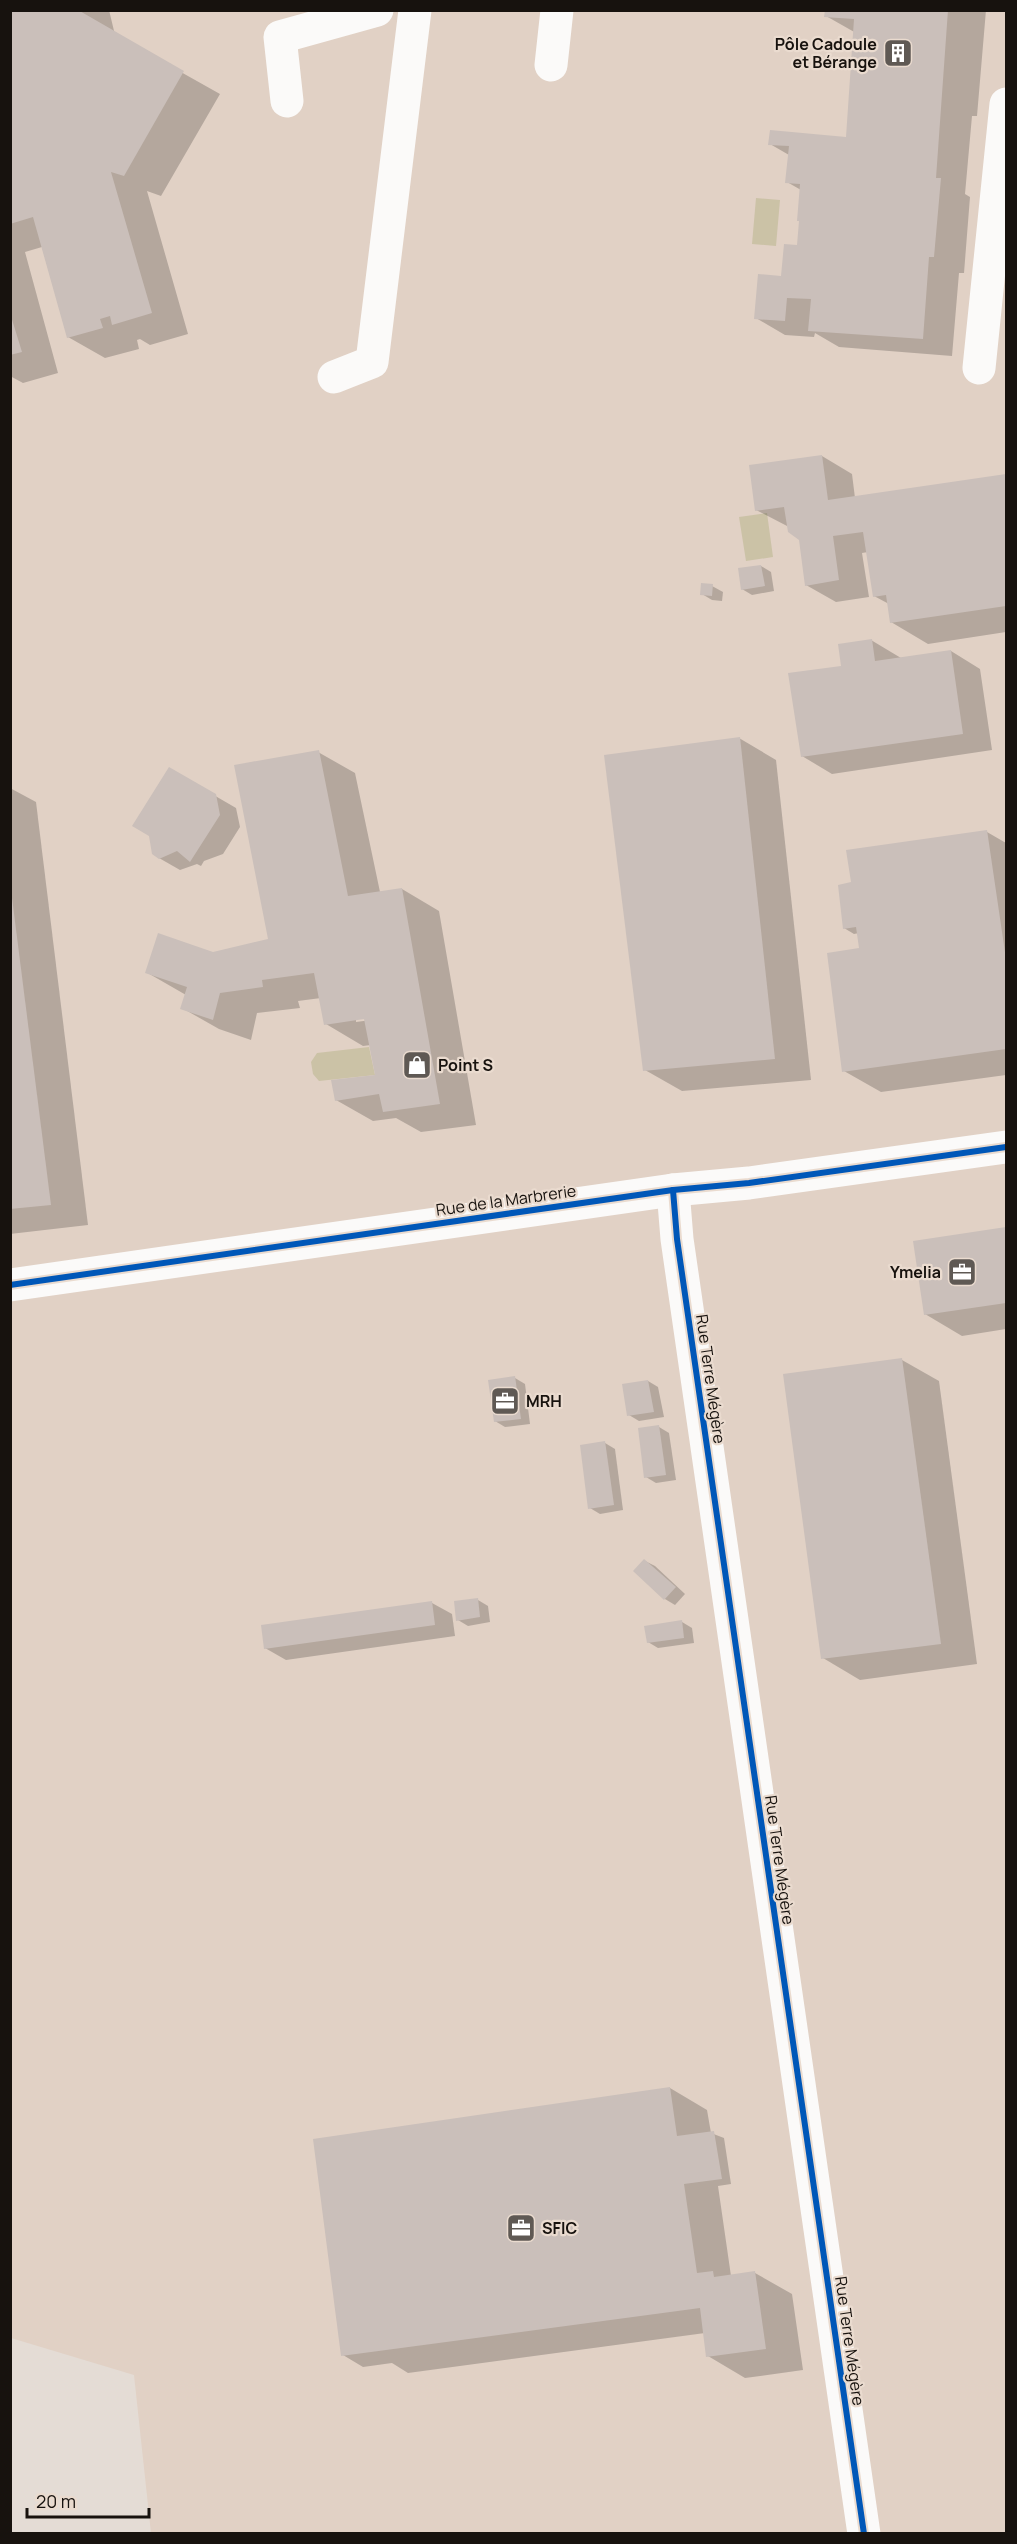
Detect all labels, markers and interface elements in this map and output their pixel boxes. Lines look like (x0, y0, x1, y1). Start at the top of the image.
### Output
place label: Pôle Cadoule et Bérange (775, 33, 877, 73)
building icon: Pôle Cadoule et Bérange (882, 37, 914, 69)
shop icon: Point S (401, 1049, 433, 1081)
place label: Point S (438, 1054, 493, 1076)
street label: Rue de la Marbrerie (434, 1179, 578, 1221)
office icon: Ymelia (946, 1256, 978, 1288)
place label: Ymelia (890, 1261, 941, 1283)
street label: Rue Terre Mégère (691, 1313, 731, 1445)
office icon: MRH (489, 1385, 521, 1417)
place label: MRH (526, 1390, 562, 1412)
street label: Rue Terre Mégère (760, 1794, 800, 1926)
office icon: SFIC (505, 2212, 537, 2244)
place label: SFIC (542, 2217, 577, 2239)
street label: Rue Terre Mégère (830, 2275, 870, 2407)
scale bar (27, 2481, 148, 2519)
text: 20 m (36, 2489, 76, 2513)

